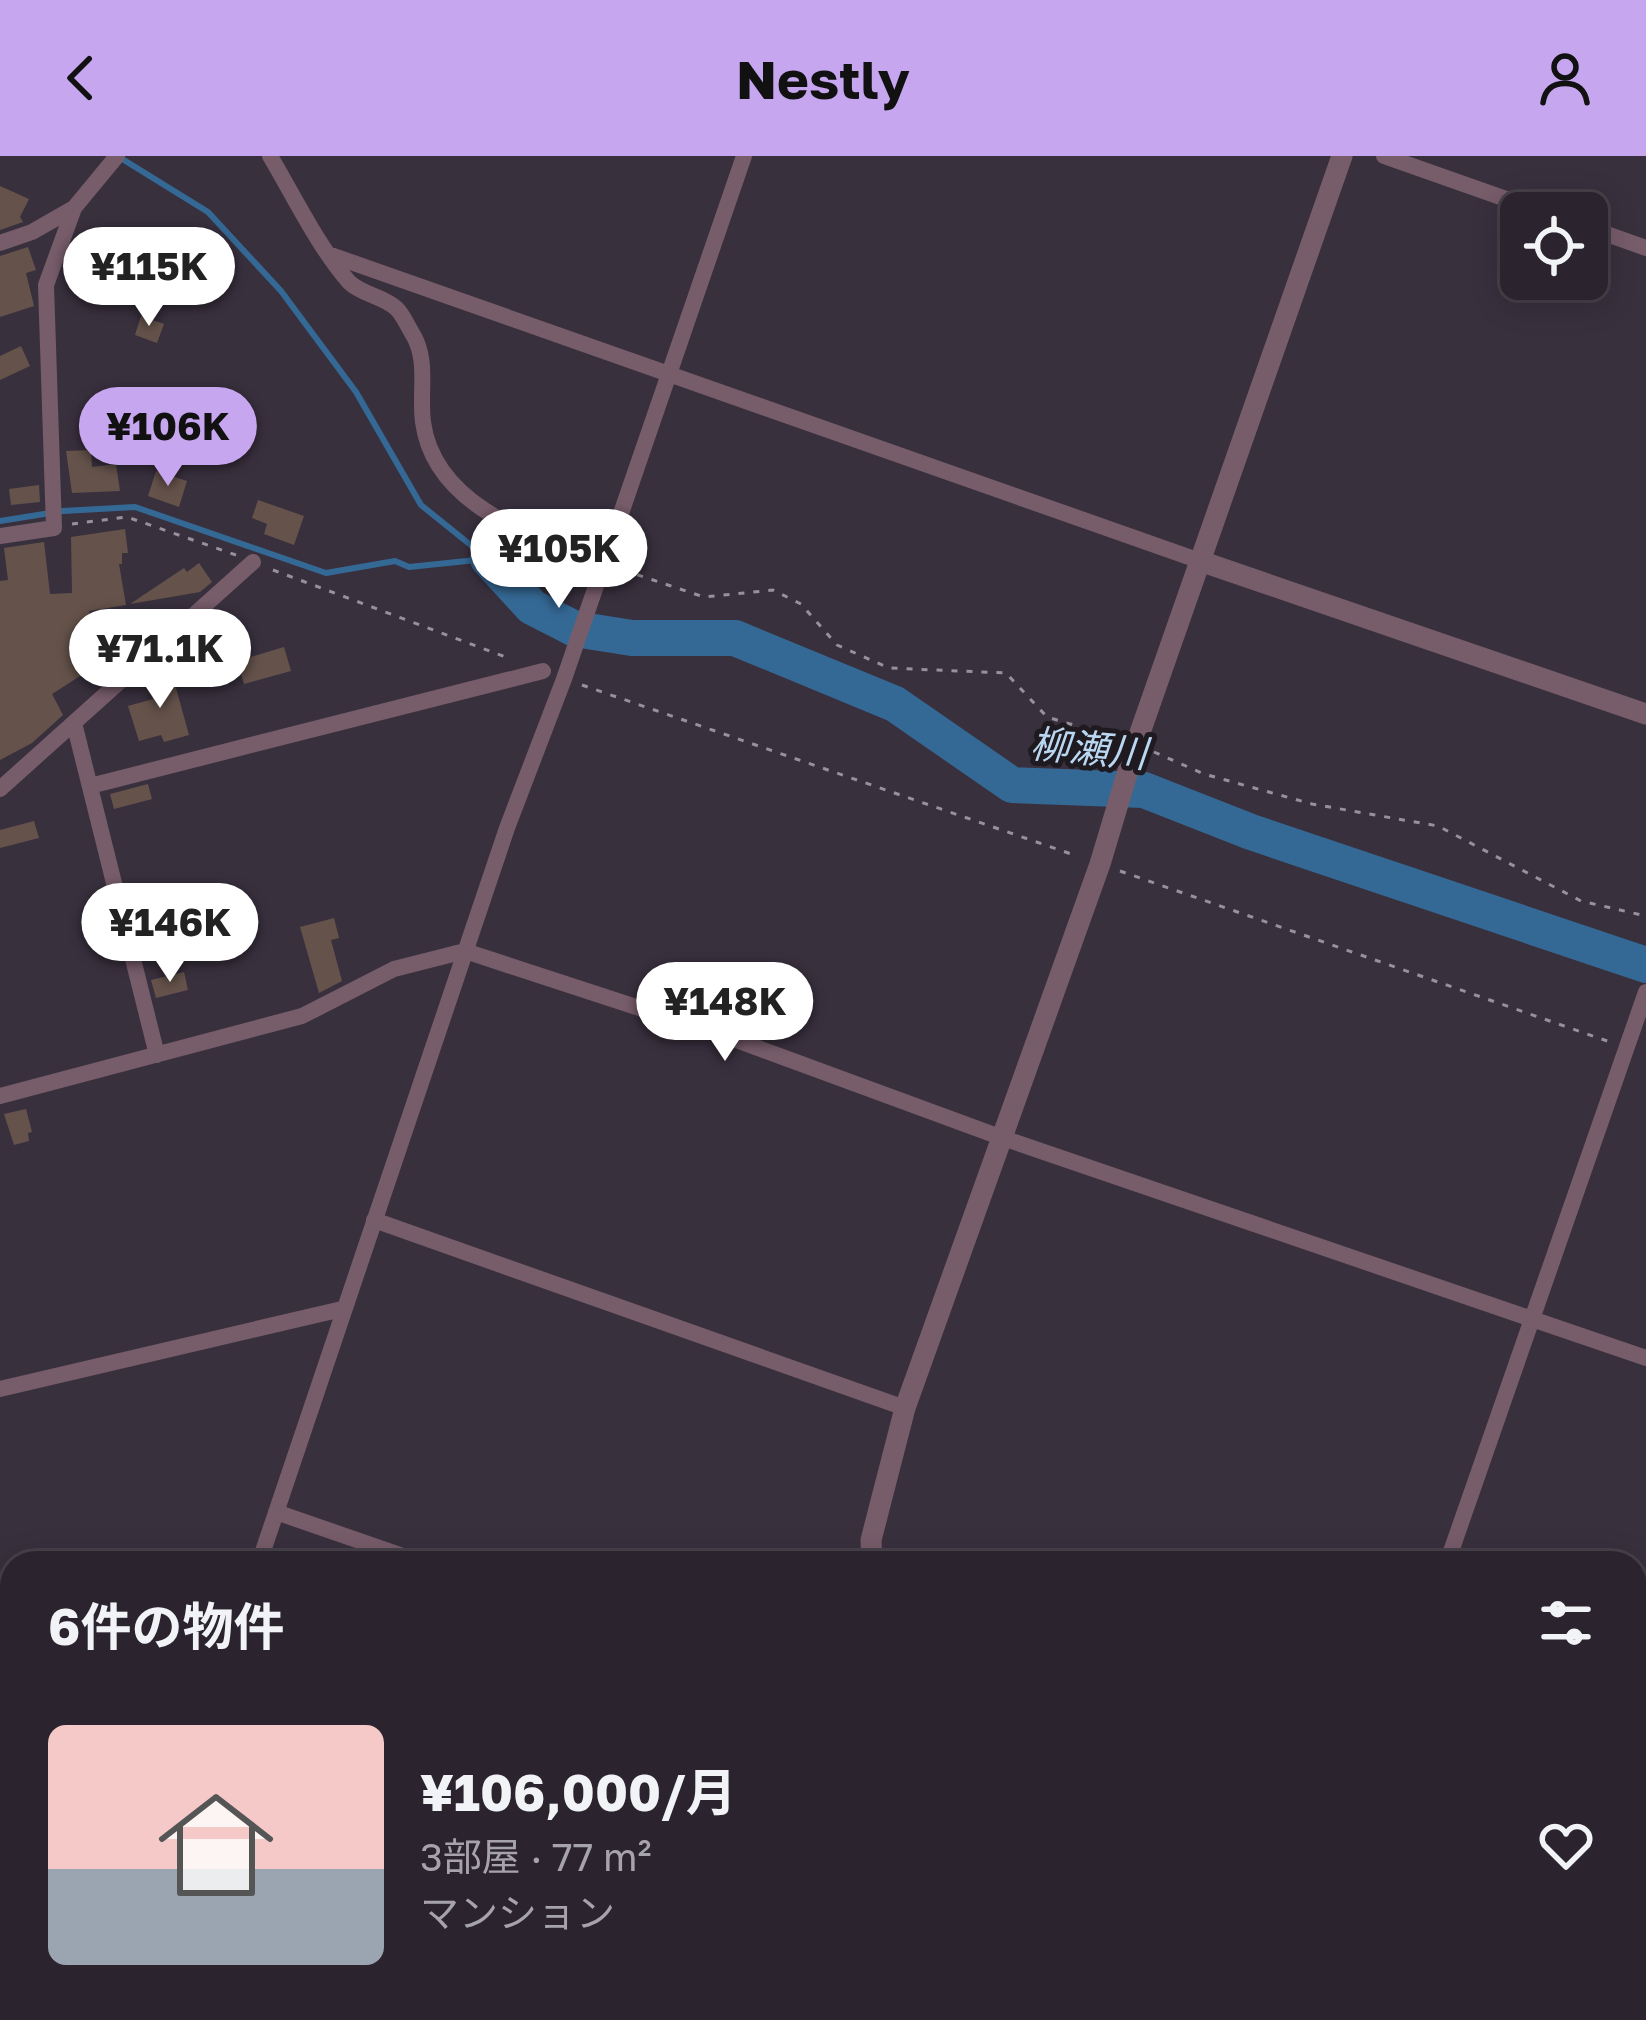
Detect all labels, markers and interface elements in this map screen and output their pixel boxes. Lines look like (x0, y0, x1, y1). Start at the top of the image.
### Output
icon: back (48, 45, 114, 111)
icon: person (1532, 45, 1598, 111)
text: Nestly (736, 46, 910, 111)
map controls (1500, 192, 1608, 300)
button: locate (1500, 192, 1608, 300)
pin: ¥115K (65, 227, 233, 329)
text: ¥115K (90, 242, 208, 289)
pin: ¥106K (84, 387, 252, 489)
text: ¥106K (106, 402, 230, 449)
pin: ¥105K (475, 509, 643, 611)
text: ¥105K (497, 524, 621, 571)
pin: ¥71.1K (62, 609, 258, 711)
text: ¥71.1K (96, 624, 224, 671)
water label: 柳瀬川 (1029, 719, 1153, 777)
pin: ¥146K (86, 883, 254, 985)
text: ¥146K (108, 898, 232, 945)
pin: ¥148K (641, 962, 809, 1064)
text: ¥148K (663, 977, 787, 1024)
icon: filters (1533, 1590, 1599, 1656)
text: 6件の物件 (48, 1595, 284, 1656)
text: ¥106,000/月 (420, 1761, 737, 1822)
icon: home (144, 1773, 288, 1917)
icon: heart (1533, 1812, 1599, 1878)
text: 3部屋 · 77 m² (420, 1833, 652, 1880)
text: マンション (420, 1889, 615, 1936)

